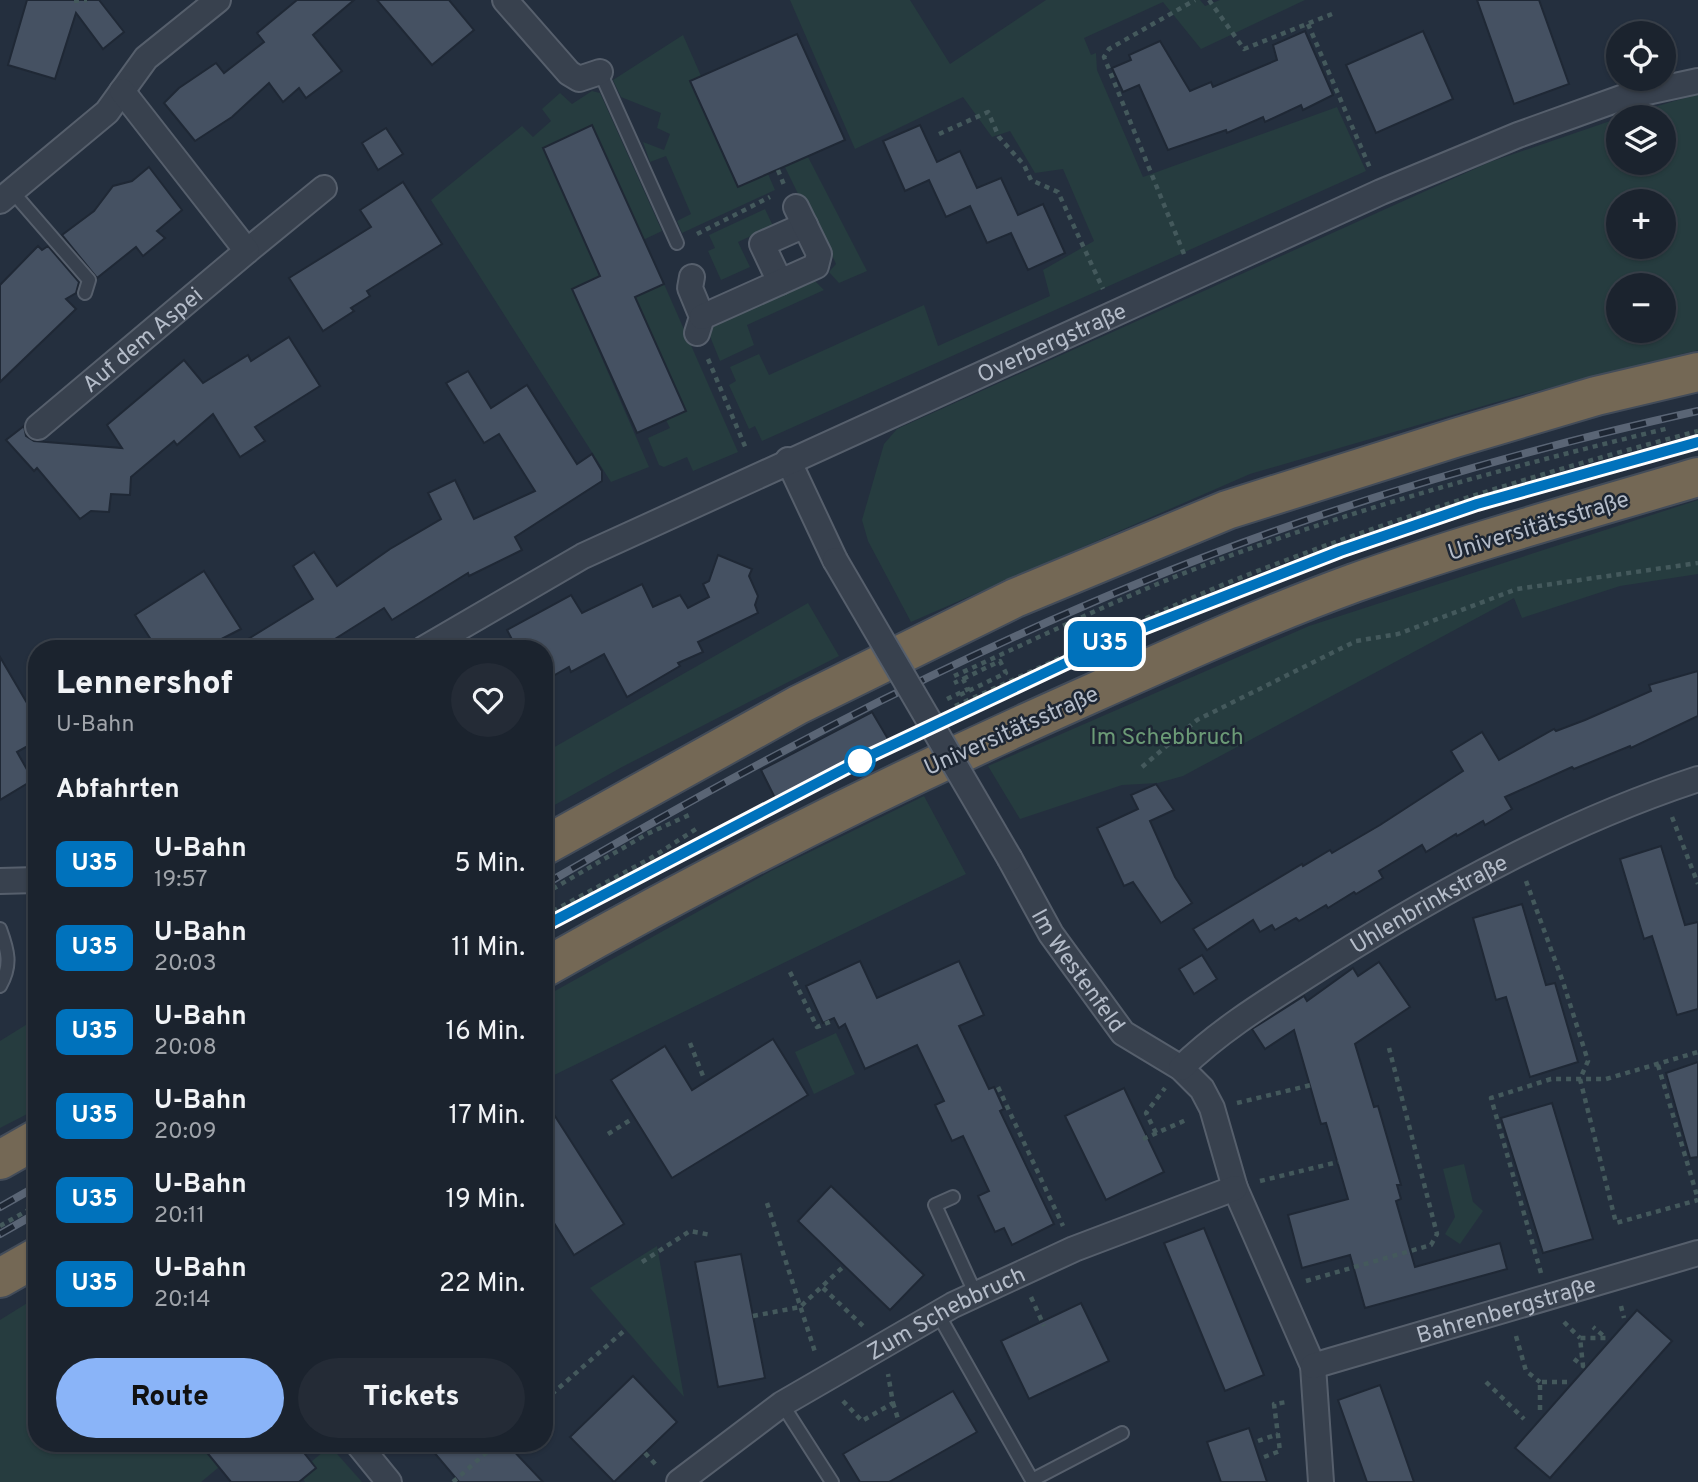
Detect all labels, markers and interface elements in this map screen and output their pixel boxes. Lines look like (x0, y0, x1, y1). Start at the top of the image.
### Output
map controls (1606, 21, 1676, 343)
button: locate (1606, 21, 1676, 91)
button: layers (1606, 105, 1676, 175)
button: + (1606, 189, 1676, 259)
button: − (1606, 273, 1676, 343)
street label: Auf dem Aspei (77, 282, 210, 400)
street label: Overbergstraße (973, 298, 1132, 391)
street label: Universitätsstraße (1445, 486, 1633, 569)
line badge: U35 (1065, 621, 1145, 667)
text: U35 (1082, 629, 1128, 659)
button: heart (451, 663, 525, 737)
text: Lennershof (56, 664, 233, 706)
street label: Universitätsstraße (920, 681, 1104, 784)
text: U-Bahn (56, 711, 134, 740)
park label: Im Schebbruch (1090, 724, 1244, 753)
unlabelled marker (845, 746, 875, 776)
text: Abfahrten (56, 774, 180, 807)
text: U-Bahn (154, 833, 247, 866)
text: 5 Min. (455, 848, 525, 881)
text: U35 (71, 849, 118, 879)
street label: Uhlenbrinkstraße (1346, 850, 1513, 962)
text: 19:57 (154, 866, 208, 895)
street label: Im Westenfeld (1023, 905, 1130, 1039)
text: U-Bahn (154, 917, 247, 950)
text: 11 Min. (451, 932, 525, 965)
text: U35 (71, 933, 118, 963)
text: 20:03 (154, 950, 217, 979)
text: U-Bahn (154, 1001, 247, 1034)
text: 16 Min. (445, 1016, 525, 1049)
text: U35 (71, 1017, 118, 1047)
text: 20:08 (154, 1034, 217, 1063)
text: U-Bahn (154, 1085, 247, 1118)
text: 17 Min. (449, 1100, 525, 1133)
text: U35 (71, 1101, 118, 1131)
text: 20:09 (154, 1118, 217, 1147)
text: U-Bahn (154, 1169, 247, 1202)
text: 19 Min. (445, 1184, 525, 1217)
text: U35 (71, 1185, 118, 1215)
text: 20:11 (154, 1202, 205, 1231)
text: U-Bahn (154, 1253, 247, 1286)
street label: Zum Schebbruch (863, 1261, 1031, 1369)
text: 22 Min. (439, 1268, 525, 1301)
text: U35 (71, 1269, 118, 1299)
street label: Bahrenbergstraße (1413, 1272, 1600, 1352)
text: 20:14 (154, 1286, 210, 1315)
button: Route (56, 1358, 284, 1438)
button: Tickets (298, 1358, 525, 1438)

